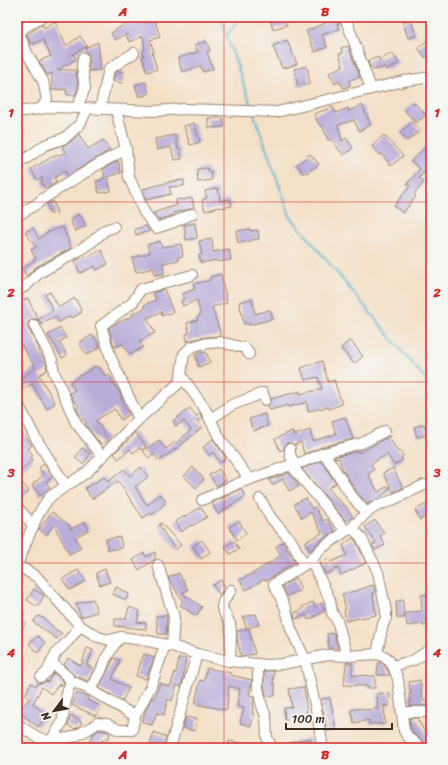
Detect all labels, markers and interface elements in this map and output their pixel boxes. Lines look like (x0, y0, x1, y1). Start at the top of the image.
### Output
text: A (118, 0, 127, 23)
text: B (321, 0, 330, 23)
text: 1 (8, 101, 14, 124)
text: 1 (434, 101, 440, 124)
text: 2 (6, 281, 15, 304)
text: 2 (432, 281, 441, 304)
text: 3 (6, 461, 15, 484)
text: 3 (432, 461, 441, 484)
text: 4 (6, 641, 16, 664)
text: 4 (432, 641, 442, 664)
north arrow (34, 691, 74, 731)
scale bar (286, 705, 392, 731)
text: N (36, 707, 57, 725)
text: 100 m (292, 708, 325, 730)
text: A (118, 743, 127, 765)
text: B (321, 743, 330, 765)

